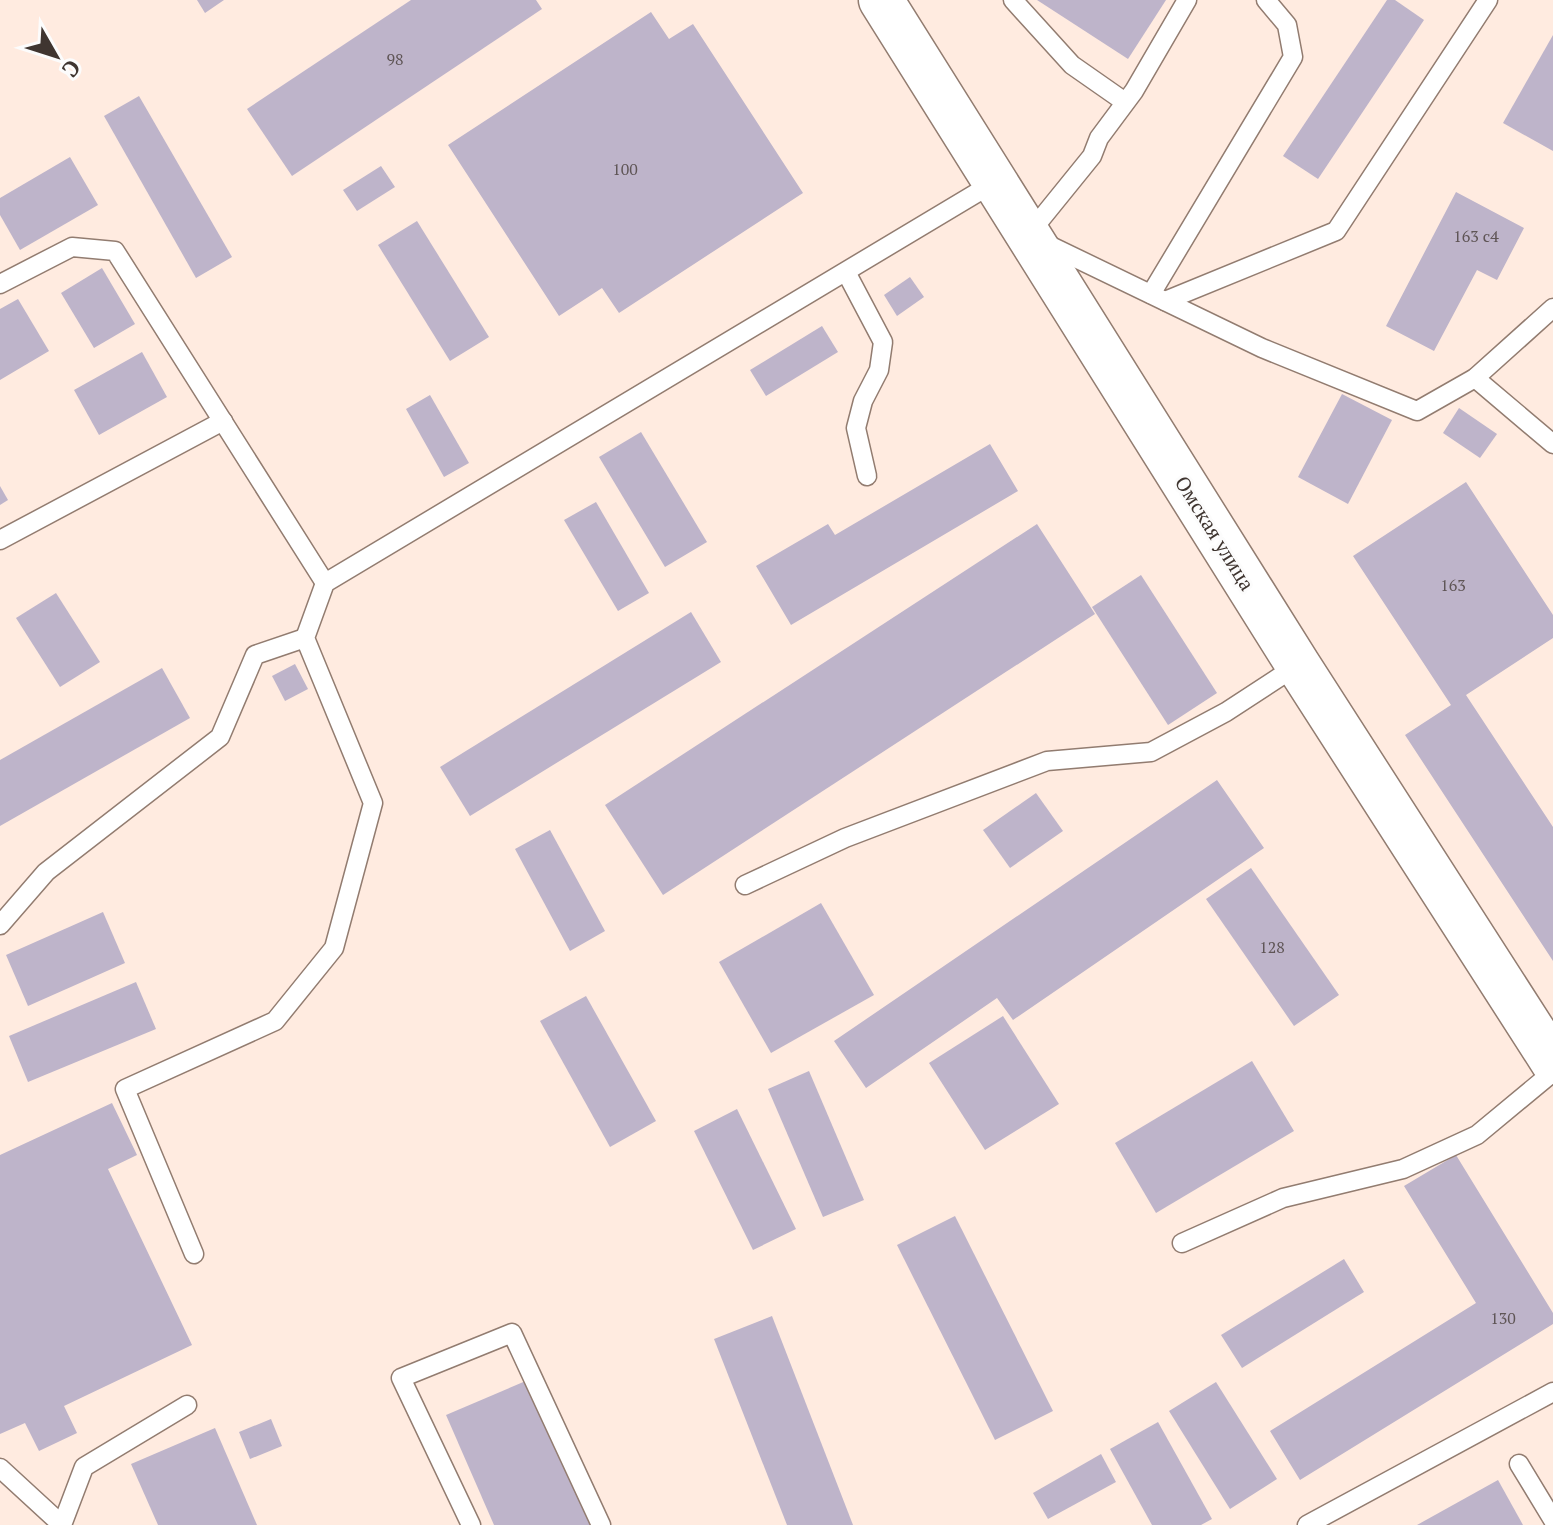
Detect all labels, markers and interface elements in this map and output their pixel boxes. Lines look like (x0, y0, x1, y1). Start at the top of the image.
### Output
north arrow (16, 16, 96, 96)
house number: 98 (386, 48, 404, 70)
text: С (56, 54, 88, 84)
house number: 100 (612, 158, 638, 180)
house number: 163 с4 (1453, 225, 1499, 247)
street label: Омская улица (1169, 471, 1261, 595)
house number: 163 (1440, 574, 1466, 596)
house number: 128 (1259, 936, 1285, 958)
house number: 130 (1490, 1307, 1516, 1329)

